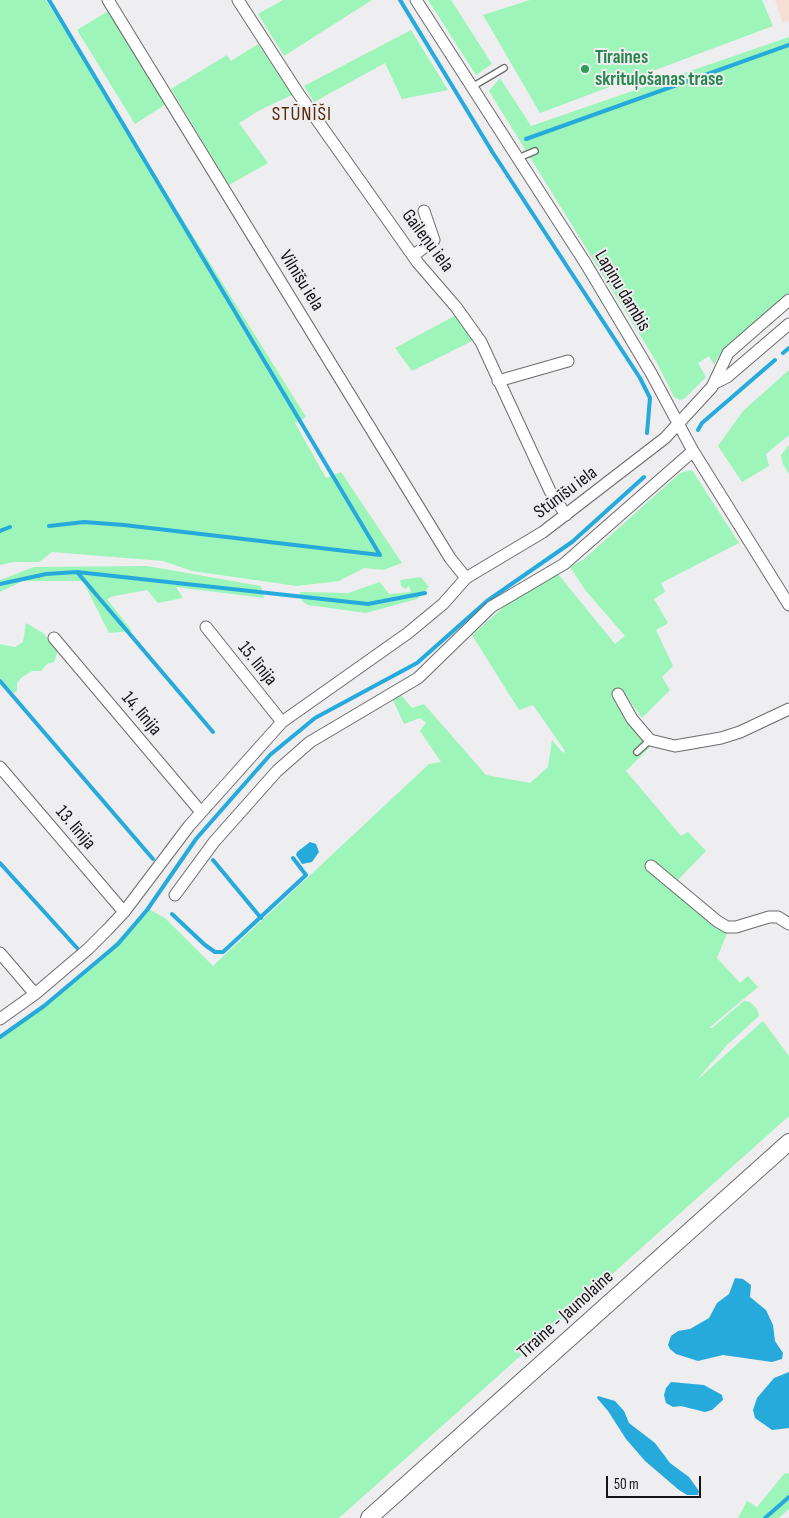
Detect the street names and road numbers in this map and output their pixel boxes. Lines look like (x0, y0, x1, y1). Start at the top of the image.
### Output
street label: Gaileņu iela (396, 205, 458, 277)
street label: Lapiņu dambis (589, 246, 655, 336)
street label: Vilnīšu iela (274, 247, 328, 315)
street label: Stūnīšu iela (530, 462, 602, 524)
street label: 15. līnija (232, 637, 282, 691)
street label: 14. līnija (116, 687, 166, 741)
street label: 13. līnija (50, 801, 100, 855)
street label: Tīraine - Jaunolaine (513, 1266, 619, 1364)

